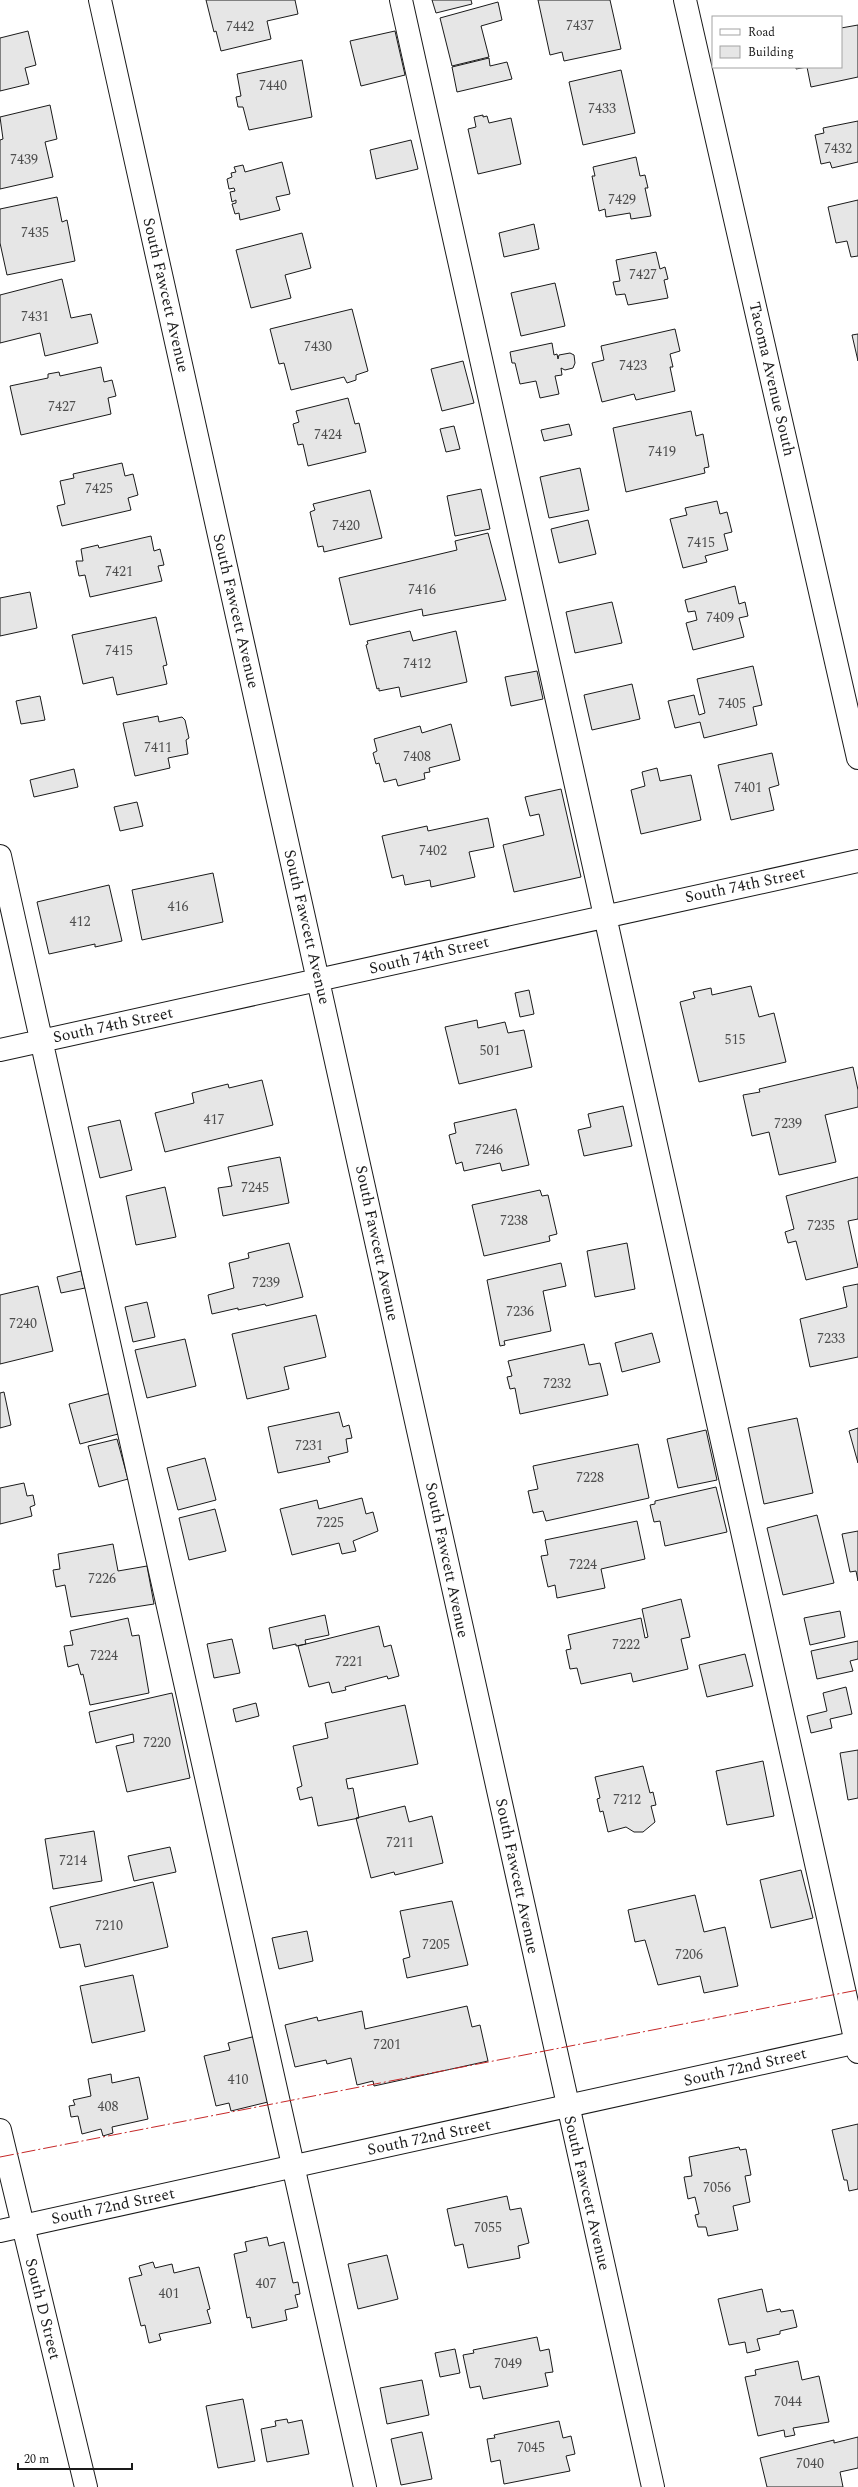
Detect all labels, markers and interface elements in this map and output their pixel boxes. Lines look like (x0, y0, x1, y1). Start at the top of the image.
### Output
house number: 7437 (566, 15, 594, 36)
house number: 7442 (226, 16, 254, 37)
legend (712, 16, 842, 68)
text: Road (748, 23, 775, 42)
text: Building (748, 43, 794, 62)
house number: 7440 (259, 75, 287, 96)
house number: 7433 (588, 98, 616, 119)
house number: 7432 (824, 138, 852, 159)
house number: 7439 (10, 149, 38, 170)
house number: 7429 (608, 189, 636, 210)
street label: South Fawcett Avenue (136, 215, 196, 375)
house number: 7435 (21, 222, 49, 243)
house number: 7427 (629, 264, 657, 285)
street label: Tacoma Avenue South (743, 299, 801, 459)
house number: 7431 (21, 306, 49, 327)
house number: 7430 (304, 336, 332, 357)
house number: 7423 (619, 355, 647, 376)
house number: 7427 (48, 396, 76, 417)
house number: 7424 (314, 424, 342, 445)
house number: 7419 (648, 441, 676, 462)
house number: 7425 (85, 478, 113, 499)
house number: 7420 (332, 515, 360, 536)
street label: South Fawcett Avenue (206, 531, 266, 691)
house number: 7415 (687, 532, 715, 553)
house number: 7421 (105, 561, 133, 582)
house number: 7416 (408, 579, 436, 600)
house number: 7409 (706, 607, 734, 628)
house number: 7415 (105, 640, 133, 661)
house number: 7412 (403, 653, 431, 674)
house number: 7405 (718, 693, 746, 714)
house number: 7411 (144, 737, 172, 758)
house number: 7408 (403, 746, 431, 767)
house number: 7401 (734, 777, 762, 798)
house number: 7402 (419, 840, 447, 861)
street label: South Fawcett Avenue (277, 847, 337, 1007)
street label: South 74th Street (683, 860, 808, 909)
house number: 416 (168, 896, 189, 917)
house number: 412 (70, 911, 91, 932)
street label: South 74th Street (367, 929, 492, 980)
street label: South 74th Street (51, 1000, 176, 1049)
house number: 515 (725, 1029, 746, 1050)
house number: 501 (480, 1040, 501, 1061)
house number: 417 (204, 1109, 225, 1130)
house number: 7239 (774, 1113, 802, 1134)
house number: 7246 (475, 1139, 503, 1160)
street label: South Fawcett Avenue (349, 1163, 405, 1323)
house number: 7245 (241, 1177, 269, 1198)
house number: 7238 (500, 1210, 528, 1231)
house number: 7235 (807, 1215, 835, 1236)
house number: 7239 (252, 1272, 280, 1293)
house number: 7236 (506, 1301, 534, 1322)
house number: 7240 (9, 1313, 37, 1334)
house number: 7233 (817, 1328, 845, 1349)
house number: 7232 (543, 1373, 571, 1394)
house number: 7231 (295, 1435, 323, 1456)
house number: 7228 (576, 1467, 604, 1488)
street label: South Fawcett Avenue (419, 1480, 475, 1640)
house number: 7225 (316, 1512, 344, 1533)
house number: 7224 (569, 1554, 597, 1575)
house number: 7226 (88, 1568, 116, 1589)
house number: 7222 (612, 1634, 640, 1655)
house number: 7224 (90, 1645, 118, 1666)
house number: 7221 (335, 1651, 363, 1672)
house number: 7220 (143, 1732, 171, 1753)
house number: 7212 (613, 1789, 641, 1810)
street label: South Fawcett Avenue (489, 1796, 545, 1956)
house number: 7211 (386, 1832, 414, 1853)
house number: 7214 (59, 1850, 87, 1871)
house number: 7210 (95, 1915, 123, 1936)
house number: 7205 (422, 1934, 450, 1955)
house number: 7206 (675, 1944, 703, 1965)
house number: 7201 (373, 2034, 401, 2055)
street label: South 72nd Street (681, 2041, 809, 2093)
house number: 410 (228, 2069, 249, 2090)
house number: 408 (98, 2096, 119, 2117)
street label: South 72nd Street (365, 2112, 493, 2162)
street label: South Fawcett Avenue (557, 2113, 617, 2273)
house number: 7056 (703, 2177, 731, 2198)
street label: South 72nd Street (49, 2181, 177, 2231)
house number: 7055 (474, 2217, 502, 2238)
street label: South D Street (19, 2256, 67, 2363)
house number: 407 (256, 2273, 277, 2294)
house number: 401 (159, 2283, 180, 2304)
house number: 7049 (494, 2353, 522, 2374)
house number: 7044 (774, 2391, 802, 2412)
house number: 7045 (517, 2437, 545, 2458)
scale bar (18, 2445, 132, 2471)
text: 20 m (24, 2450, 49, 2469)
house number: 7040 (796, 2453, 824, 2474)

